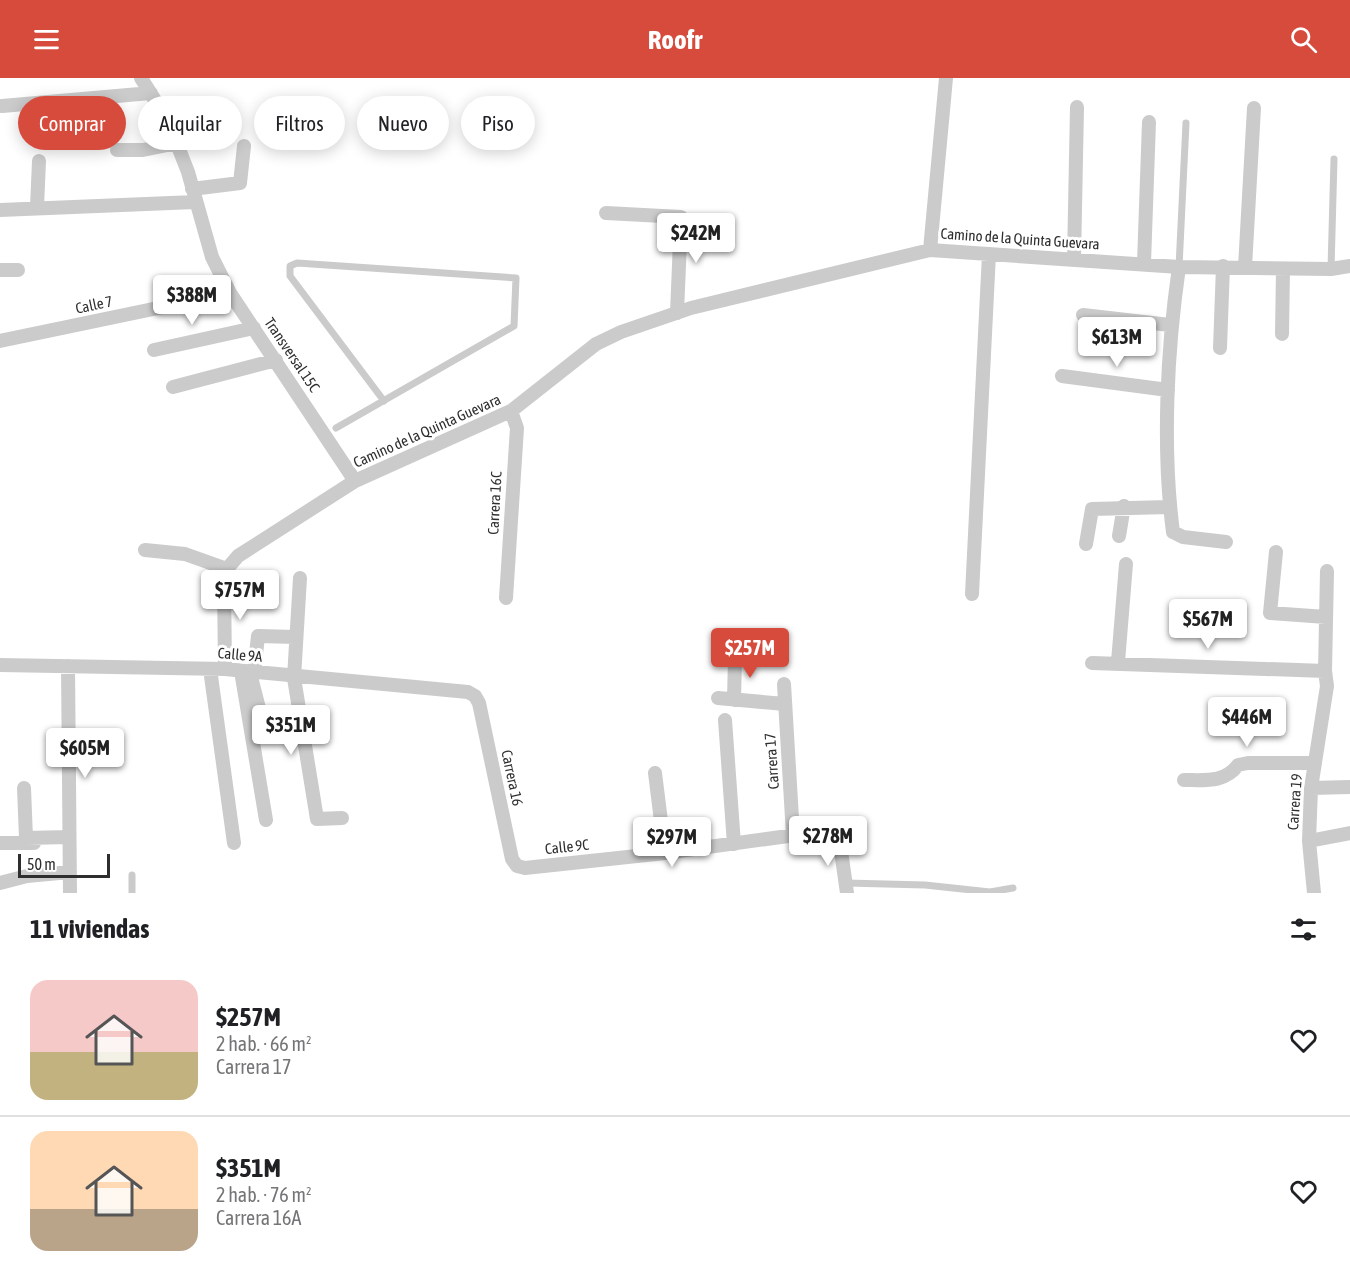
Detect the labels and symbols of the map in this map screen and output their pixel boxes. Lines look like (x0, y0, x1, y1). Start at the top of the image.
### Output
pin: $242M (654, 213, 738, 264)
street label: Camino de la Quinta Guevara (940, 224, 1100, 253)
pin: $388M (150, 275, 234, 326)
street label: Calle 7 (74, 292, 114, 317)
street label: Transversal 15C (261, 314, 324, 395)
pin: $613M (1075, 317, 1159, 368)
street label: Camino de la Quinta Guevara (351, 390, 503, 471)
street label: Carrera 16C (484, 471, 505, 535)
pin: $757M (198, 570, 282, 621)
pin: $567M (1166, 599, 1250, 650)
pin: $257M (708, 628, 792, 679)
street label: Calle 9A (217, 644, 264, 665)
pin: $446M (1205, 697, 1289, 748)
pin: $351M (249, 705, 333, 756)
pin: $605M (43, 728, 127, 779)
street label: Carrera 17 (761, 732, 782, 790)
street label: Carrera 16 (498, 748, 527, 807)
street label: Carrera 19 (1284, 773, 1305, 831)
pin: $278M (786, 816, 870, 867)
pin: $297M (630, 817, 714, 868)
street label: Calle 9C (544, 836, 590, 857)
scale bar (18, 851, 110, 878)

